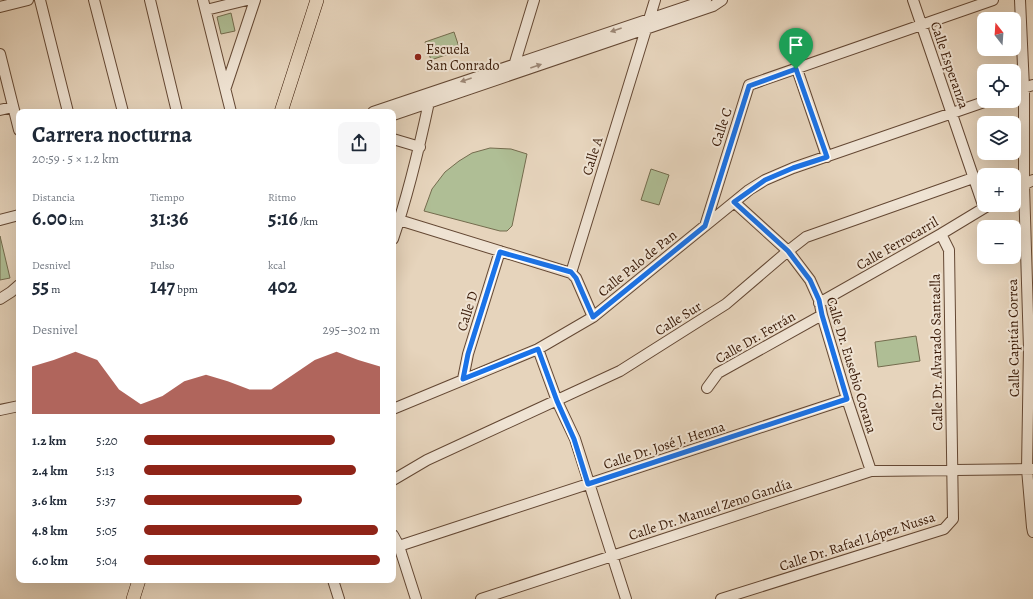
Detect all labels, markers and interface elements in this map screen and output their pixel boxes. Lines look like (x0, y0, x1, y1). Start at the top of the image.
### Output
north arrow (977, 12, 1021, 56)
map controls (977, 12, 1021, 264)
street label: Calle Esperanza (926, 19, 973, 112)
one-way arrow (609, 27, 621, 33)
pin (779, 28, 813, 69)
icon: arrive (785, 34, 807, 56)
place label: Escuela San Conrado (426, 40, 499, 75)
marker: Escuela San Conrado (413, 52, 423, 62)
one-way arrow (530, 63, 542, 69)
button: locate (977, 64, 1021, 108)
one-way arrow (460, 78, 472, 84)
street label: Calle C (706, 105, 737, 149)
button: layers (977, 116, 1021, 160)
text: Carrera nocturna (32, 120, 192, 150)
button: share (338, 122, 380, 164)
street label: Calle A (578, 134, 608, 178)
text: 20:59 · 5 × 1.2 km (32, 150, 119, 167)
button: + (977, 168, 1021, 212)
text: Distancia (32, 190, 75, 205)
text: Tiempo (150, 190, 184, 205)
text: Ritmo (268, 190, 296, 205)
text: 6.00 (32, 205, 67, 232)
text: 31:36 (150, 205, 188, 232)
text: 5:16 (268, 205, 298, 232)
street label: Calle Ferrocarril (853, 212, 942, 275)
text: km (67, 214, 84, 229)
text: /km (298, 214, 318, 229)
button: − (977, 220, 1021, 264)
street label: Calle Palo de Pan (594, 225, 681, 301)
text: Desnivel (32, 258, 71, 273)
text: Pulso (150, 258, 175, 273)
text: kcal (268, 258, 286, 273)
text: 55 (32, 273, 49, 300)
text: 147 (150, 273, 175, 300)
text: 402 (268, 273, 297, 300)
street label: Calle Dr. Alvarado Santaella (926, 273, 947, 431)
street label: Calle Capitán Correa (1003, 278, 1024, 397)
text: m (49, 282, 60, 297)
text: bpm (175, 282, 198, 297)
street label: Calle D (452, 289, 483, 334)
street label: Calle Dr. Eusebio Corana (822, 295, 881, 436)
street label: Calle Sur (651, 296, 706, 340)
street label: Calle Dr. Ferrán (712, 307, 799, 368)
text: Desnivel (32, 321, 78, 338)
text: 295–302 m (323, 321, 380, 338)
street label: Calle Dr. José J. Henna (601, 417, 728, 474)
text: 1.2 km (32, 432, 66, 449)
text: 5:20 (96, 432, 118, 449)
text: 2.4 km (32, 462, 68, 479)
text: 5:13 (96, 462, 115, 479)
street label: Calle Dr. Manuel Zeno Gandía (626, 474, 795, 545)
text: 3.6 km (32, 492, 67, 509)
text: 5:37 (96, 492, 116, 509)
street label: Calle Dr. Rafael López Nussa (777, 507, 938, 576)
text: 4.8 km (32, 522, 68, 539)
text: 5:05 (96, 522, 117, 539)
text: 6.0 km (32, 552, 68, 569)
text: 5:04 (96, 552, 118, 569)

